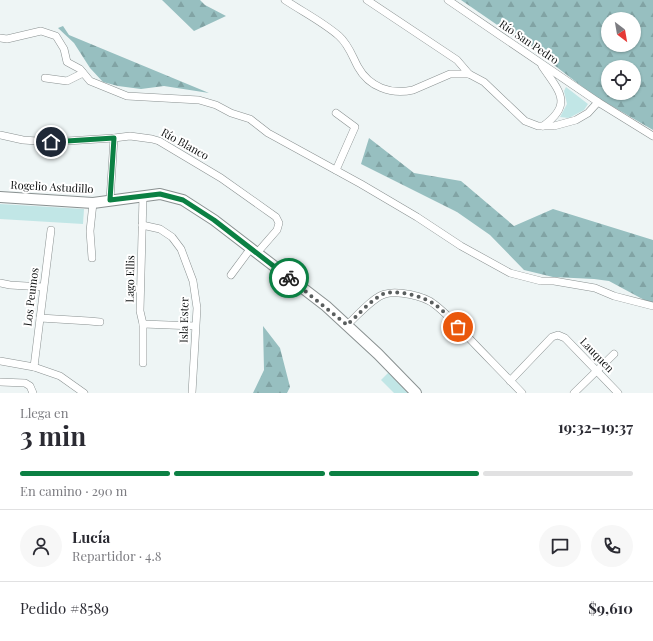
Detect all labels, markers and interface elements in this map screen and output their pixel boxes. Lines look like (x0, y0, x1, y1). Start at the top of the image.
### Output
north arrow (601, 12, 641, 52)
map controls (601, 12, 641, 100)
street label: Río San Pedro (497, 16, 562, 67)
button: locate (601, 60, 641, 100)
street label: Río Blanco (159, 124, 212, 163)
pin (34, 125, 68, 159)
icon: home (40, 131, 62, 153)
street label: Rogelio Astudillo (10, 177, 94, 196)
street label: Lago Ellis (122, 255, 137, 303)
courier (269, 258, 309, 298)
street label: Los Peumos (19, 267, 42, 327)
icon: bike (278, 267, 300, 289)
street label: Isla Ester (176, 297, 191, 343)
pin (441, 310, 475, 344)
icon: bag (447, 316, 469, 338)
street label: Lauquen (577, 334, 618, 376)
text: Llega en (20, 404, 68, 421)
text: 19:32–19:37 (558, 417, 633, 437)
text: 3 min (20, 418, 86, 453)
text: En camino · 290 m (20, 482, 127, 499)
button: person (20, 525, 62, 567)
button: chat (539, 525, 581, 567)
button: phone (591, 525, 633, 567)
text: Lucía (72, 527, 110, 547)
text: Repartidor · 4.8 (72, 547, 162, 564)
text: Pedido #8589 (20, 598, 109, 618)
text: $9,610 (588, 598, 633, 618)

